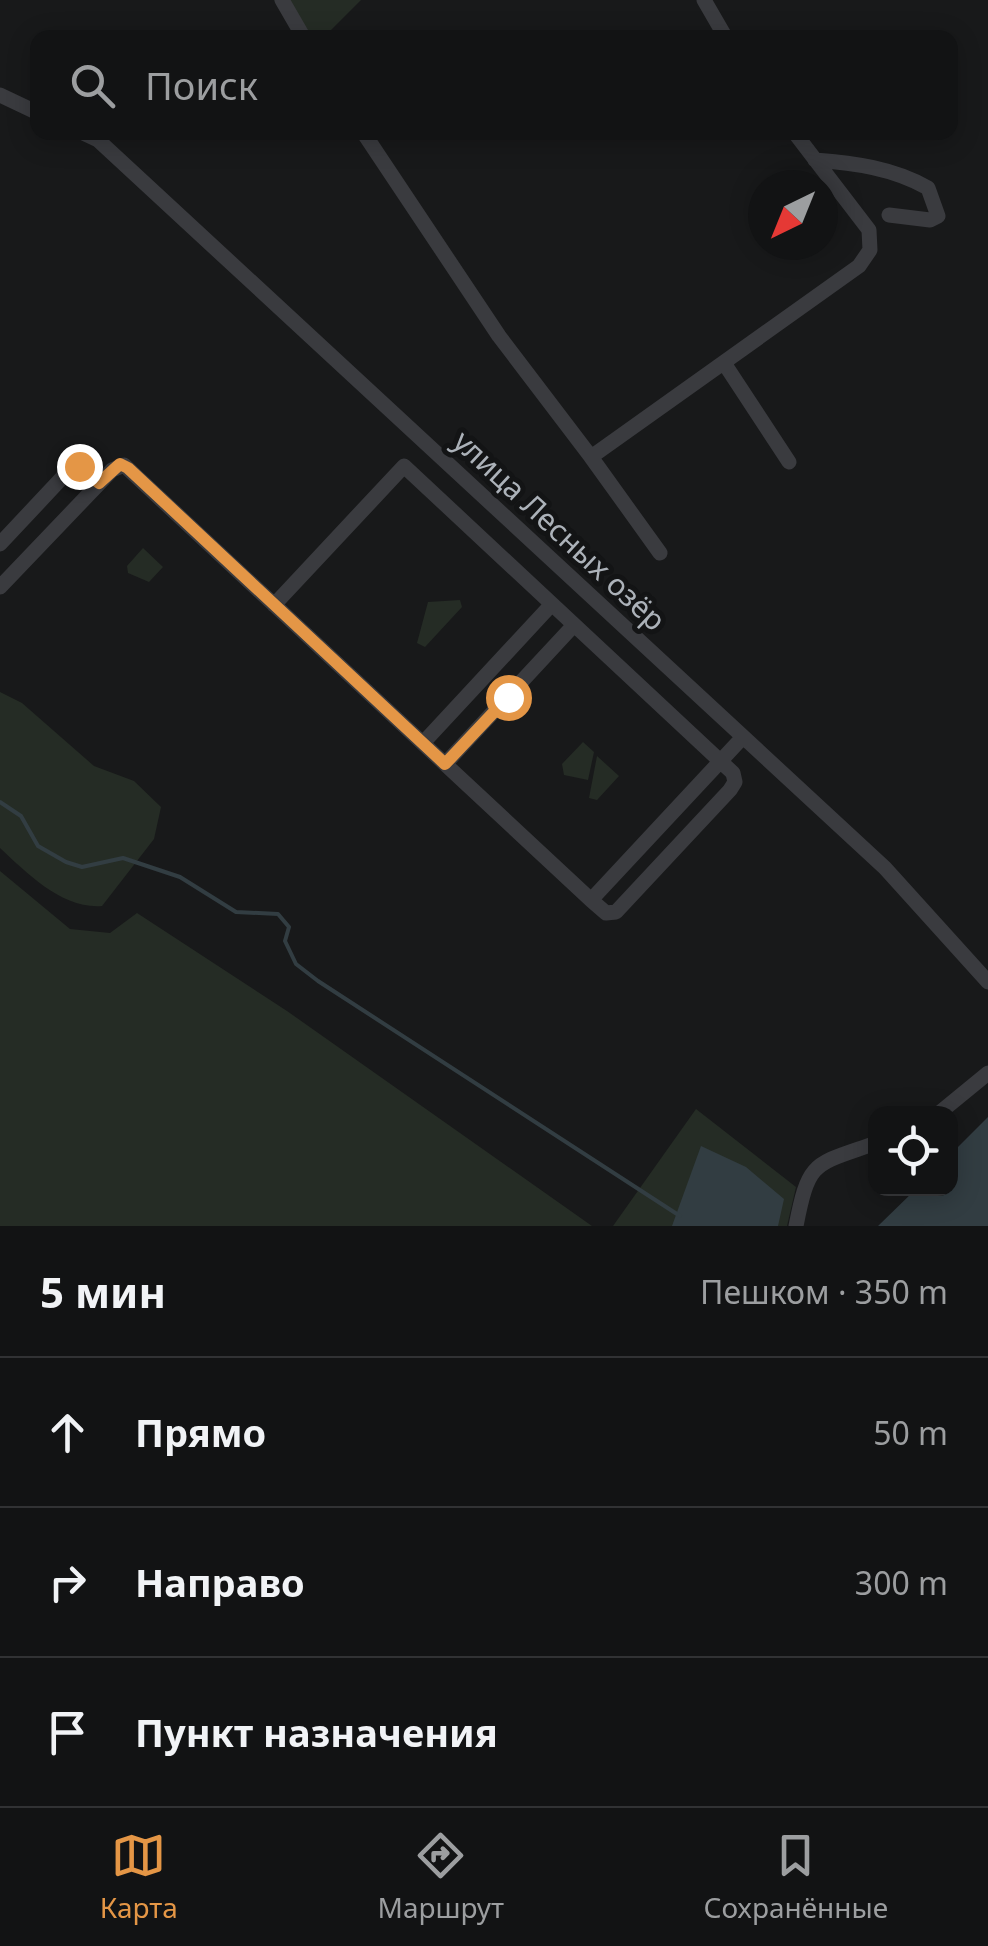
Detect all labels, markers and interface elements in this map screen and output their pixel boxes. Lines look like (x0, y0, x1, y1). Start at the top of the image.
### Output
search box (30, 30, 958, 140)
icon: search (65, 58, 120, 113)
text: Поиск (145, 59, 258, 111)
north arrow (748, 170, 838, 260)
street label: улица Лесных озёр (445, 421, 675, 639)
route end (57, 444, 103, 490)
route start (486, 675, 532, 721)
map controls (868, 1106, 958, 1196)
button: locate (868, 1106, 958, 1196)
text: 5 мин (40, 1263, 166, 1320)
text: Пешком · 350 m (700, 1270, 948, 1313)
icon: ahead (40, 1405, 95, 1460)
text: Прямо (135, 1406, 266, 1458)
text: 50 m (873, 1411, 948, 1454)
icon: right (40, 1555, 95, 1610)
text: Направо (135, 1556, 305, 1608)
text: 300 m (855, 1561, 948, 1604)
icon: arrive (40, 1705, 95, 1760)
text: Пункт назначения (135, 1706, 498, 1758)
tab: Карта (100, 1828, 178, 1926)
tab: Маршрут (378, 1828, 504, 1926)
tab: Сохранённые (704, 1828, 888, 1926)

